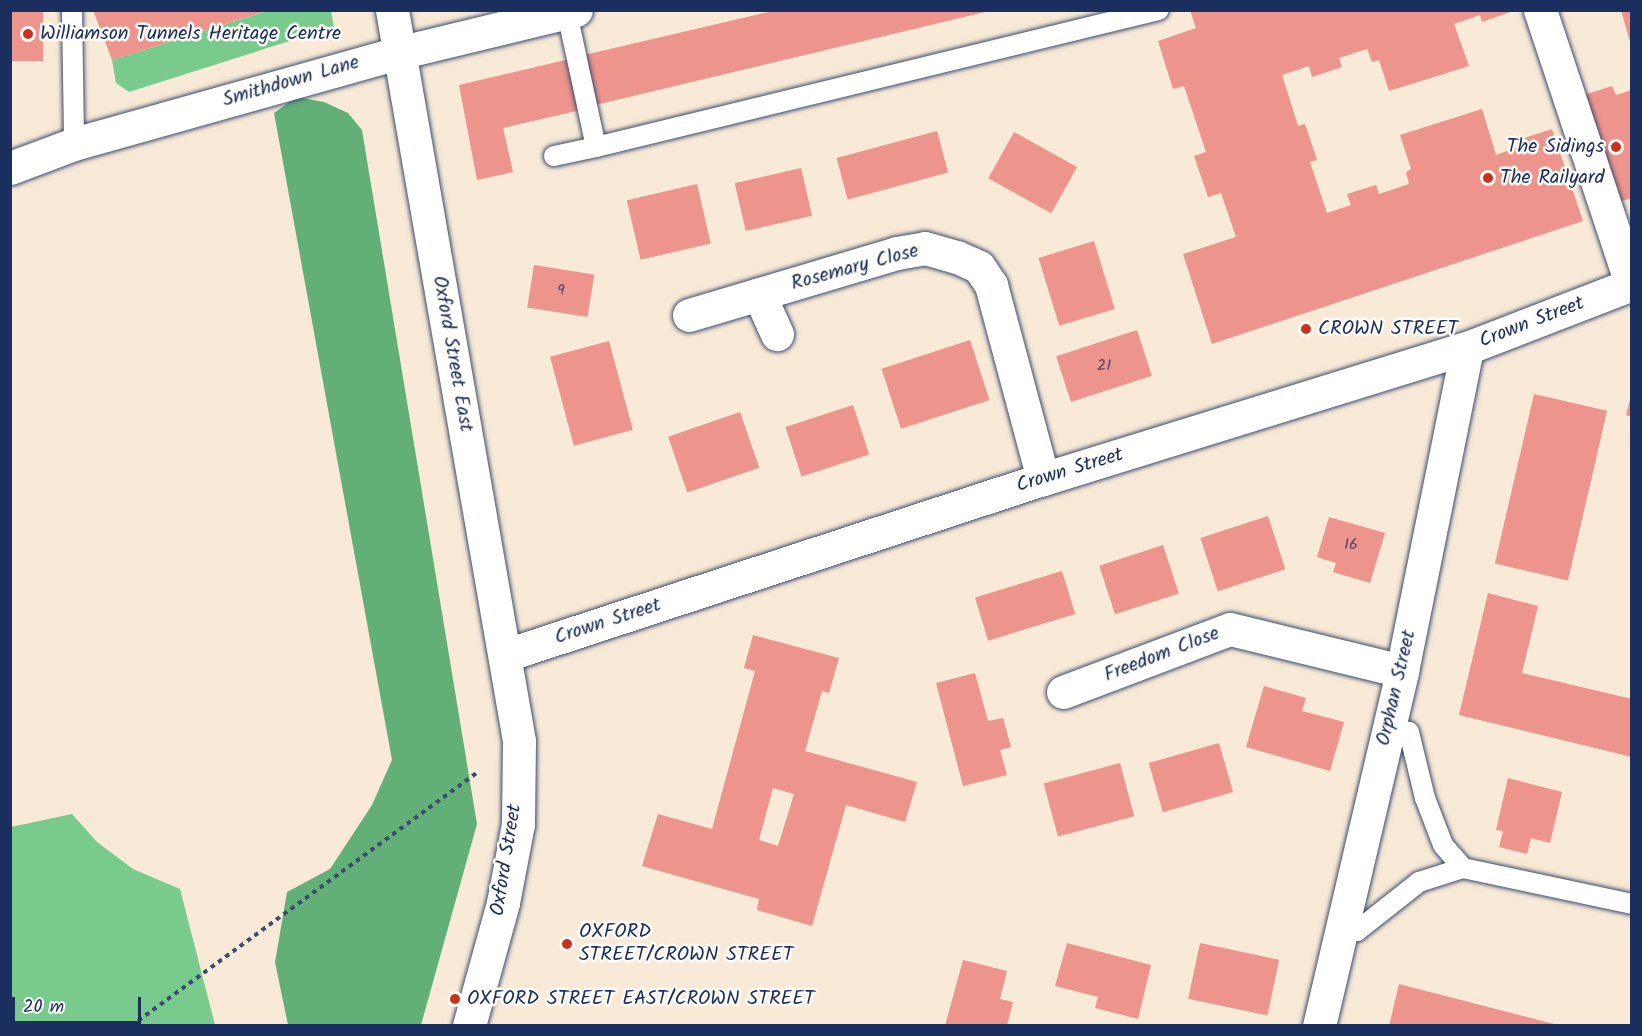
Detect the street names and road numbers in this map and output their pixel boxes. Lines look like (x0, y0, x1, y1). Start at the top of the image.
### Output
street label: Smithdown Lane (220, 51, 362, 113)
street label: Rosemary Close (789, 239, 921, 297)
street label: Oxford Street East (426, 274, 478, 434)
street label: Crown Street (1476, 292, 1588, 354)
street label: Crown Street (1014, 443, 1126, 499)
street label: Crown Street (552, 594, 664, 650)
street label: Freedom Close (1101, 622, 1223, 688)
street label: Orphan Street (1372, 628, 1422, 748)
street label: Oxford Street (486, 802, 528, 918)

